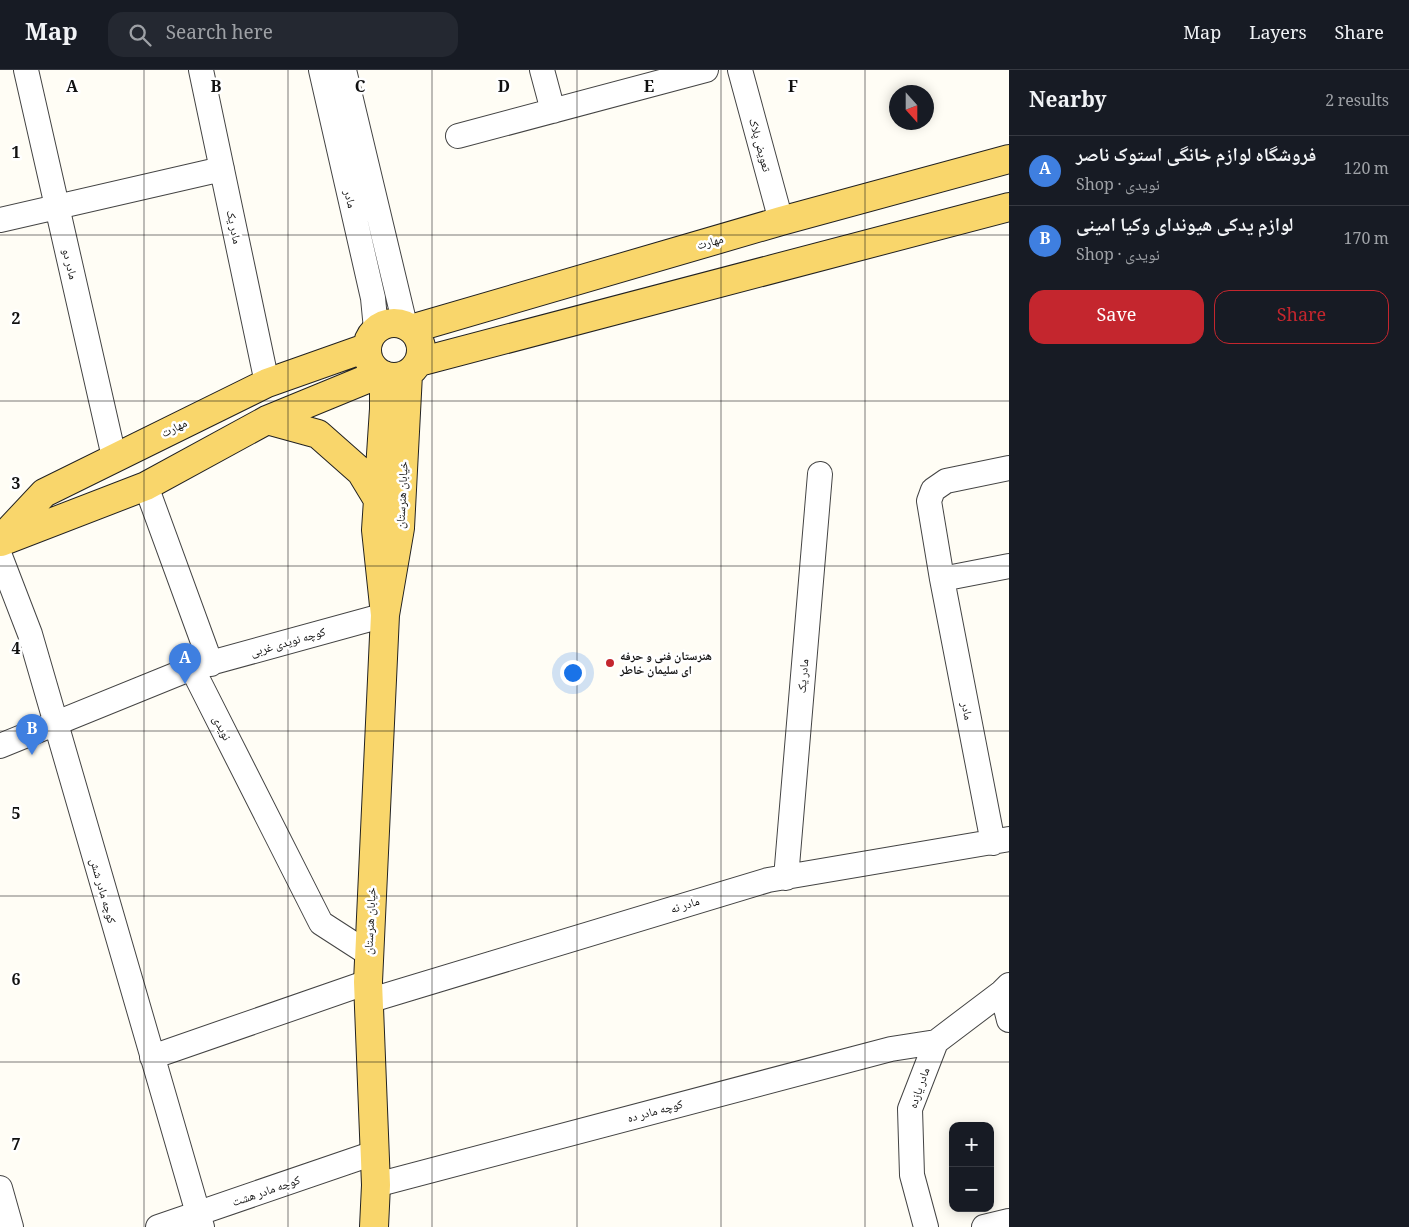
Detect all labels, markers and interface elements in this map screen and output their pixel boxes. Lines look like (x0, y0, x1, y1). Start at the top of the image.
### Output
search box (108, 12, 458, 57)
text: Map (25, 14, 78, 55)
text: Search here (166, 19, 273, 51)
text: Map (1183, 20, 1221, 50)
text: Layers (1249, 20, 1307, 50)
text: Share (1335, 20, 1384, 50)
icon: search (126, 21, 154, 49)
text: A (66, 75, 79, 102)
text: B (210, 75, 222, 102)
text: C (355, 75, 366, 102)
text: D (498, 75, 510, 102)
text: E (644, 75, 654, 102)
text: F (788, 75, 798, 102)
north arrow (889, 85, 934, 130)
text: Nearby (1029, 85, 1107, 120)
text: 2 results (1325, 89, 1389, 116)
street label: تعویض پلاک (741, 116, 776, 175)
text: 1 (12, 141, 21, 168)
text: فروشگاه لوازم خانگى استوک ناصر (1076, 141, 1316, 173)
text: A (1039, 157, 1051, 184)
text: 120 m (1344, 157, 1389, 184)
text: Shop · نویدی (1076, 173, 1160, 200)
street label: مادر (336, 187, 361, 211)
street label: مادر یک (219, 208, 246, 246)
text: لوازم یدکى هیونداى وکیا امینى (1076, 211, 1293, 243)
text: B (1039, 227, 1051, 254)
text: 170 m (1344, 227, 1389, 254)
street label: مهارت (695, 230, 726, 257)
text: Shop · نویدی (1076, 243, 1160, 270)
street label: مادر دو (55, 247, 82, 282)
button: Save (1029, 290, 1204, 344)
button: Share (1214, 290, 1389, 344)
text: 2 (12, 307, 21, 334)
street label: مهارت (158, 414, 191, 445)
street label: خیابان هنرستان (391, 460, 416, 529)
text: 3 (12, 472, 21, 499)
street label: کوچه نویدی غربی (248, 623, 329, 664)
text: 4 (12, 637, 21, 664)
pin: A (169, 643, 201, 684)
place label: هنرستان فنی و حرفه ای سلیمان خاطر (619, 647, 712, 682)
marker: هنرستان فنی و حرفه ای سلیمان خاطر (604, 657, 616, 669)
street label: مادر یک (793, 658, 816, 694)
your location (560, 660, 586, 686)
street label: مادر (953, 699, 978, 722)
street label: نویدی (205, 712, 236, 745)
pin: B (16, 714, 48, 755)
text: 5 (12, 802, 21, 829)
street label: کوچه مادر شش (82, 856, 121, 927)
street label: خیابان هنرستان (359, 886, 384, 955)
street label: مادر نه (668, 892, 703, 921)
text: 6 (12, 968, 21, 995)
street label: مادر یازده (904, 1065, 937, 1112)
street label: کوچه مادر ده (625, 1095, 686, 1130)
map controls (949, 1122, 994, 1212)
button: + (949, 1122, 994, 1167)
text: 7 (12, 1133, 21, 1160)
button: − (949, 1167, 994, 1212)
street label: کوچه مادر هشت (230, 1171, 303, 1214)

